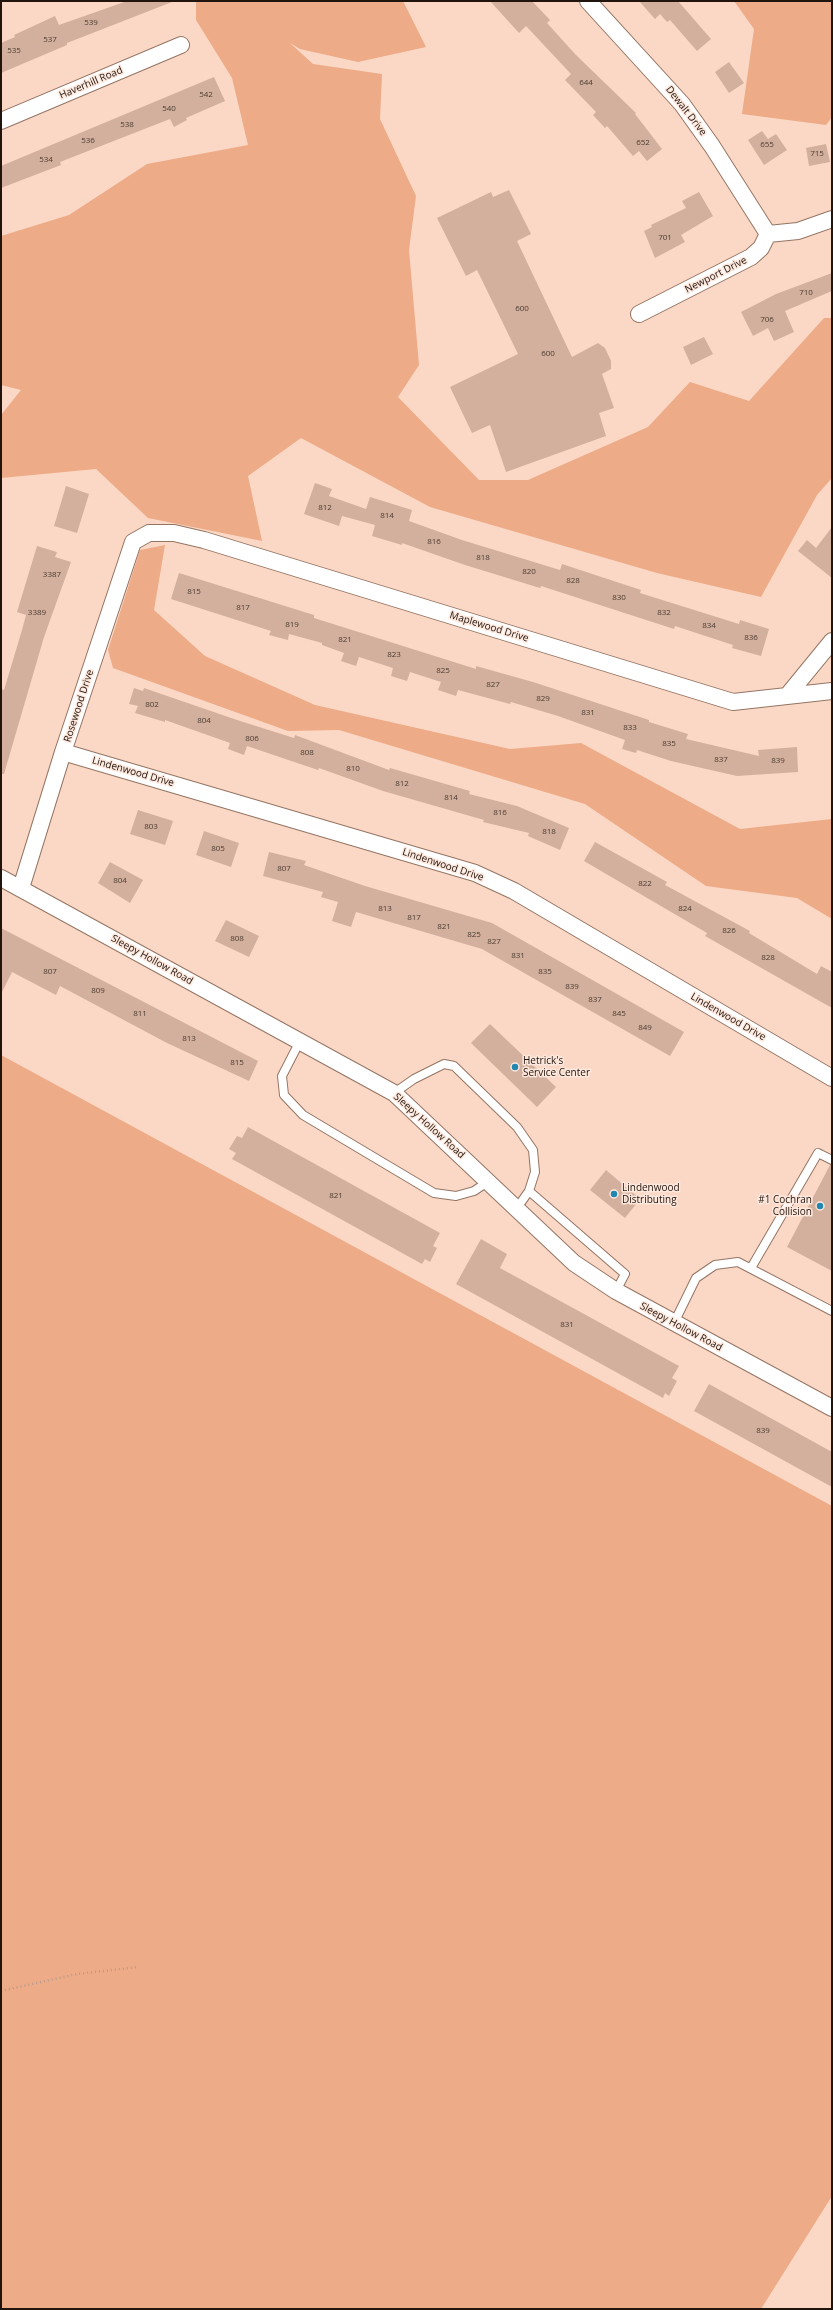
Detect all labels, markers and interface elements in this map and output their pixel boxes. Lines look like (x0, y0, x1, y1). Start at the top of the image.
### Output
house number: 539 (84, 18, 98, 28)
house number: 537 (43, 35, 57, 45)
house number: 535 (7, 46, 21, 56)
street label: Haverhill Road (57, 64, 125, 102)
house number: 644 (579, 78, 593, 88)
street label: Dewalt Drive (663, 84, 709, 138)
house number: 542 (199, 90, 213, 100)
house number: 540 (162, 104, 176, 114)
house number: 538 (120, 120, 134, 130)
house number: 536 (81, 136, 95, 146)
house number: 652 (636, 138, 650, 148)
house number: 655 (760, 140, 774, 150)
house number: 715 (810, 149, 824, 159)
house number: 534 (39, 155, 53, 165)
house number: 701 (658, 233, 672, 243)
street label: Newport Drive (683, 254, 749, 296)
house number: 710 (799, 288, 813, 298)
house number: 600 (515, 304, 529, 314)
house number: 706 (760, 315, 774, 325)
house number: 600 (541, 349, 555, 359)
house number: 812 (318, 503, 332, 513)
house number: 814 (380, 511, 394, 521)
house number: 816 (427, 537, 441, 547)
house number: 818 (476, 553, 490, 563)
house number: 820 (522, 567, 536, 577)
house number: 3387 (43, 570, 61, 580)
house number: 828 (566, 576, 580, 586)
house number: 815 (187, 587, 201, 597)
house number: 830 (612, 593, 626, 603)
house number: 817 (236, 603, 250, 613)
house number: 3389 (28, 608, 46, 618)
house number: 832 (657, 608, 671, 618)
street label: Maplewood Drive (448, 609, 530, 645)
house number: 819 (285, 620, 299, 630)
house number: 834 (702, 621, 716, 631)
house number: 836 (744, 633, 758, 643)
house number: 821 (338, 635, 352, 645)
house number: 823 (387, 650, 401, 660)
house number: 825 (436, 666, 450, 676)
street label: Rosewood Drive (62, 668, 96, 744)
house number: 827 (486, 680, 500, 690)
house number: 829 (536, 694, 550, 704)
house number: 802 (145, 700, 159, 710)
house number: 831 (581, 708, 595, 718)
house number: 804 (197, 716, 211, 726)
house number: 833 (623, 723, 637, 733)
house number: 806 (245, 734, 259, 744)
house number: 835 (662, 739, 676, 749)
house number: 808 (300, 748, 314, 758)
street label: Lindenwood Drive (91, 755, 175, 789)
house number: 837 (714, 755, 728, 765)
house number: 839 (771, 756, 785, 766)
house number: 810 (346, 764, 360, 774)
house number: 812 (395, 779, 409, 789)
house number: 814 (444, 793, 458, 803)
house number: 816 (493, 808, 507, 818)
house number: 803 (144, 822, 158, 832)
house number: 818 (542, 827, 556, 837)
house number: 805 (211, 844, 225, 854)
street label: Lindenwood Drive (401, 846, 485, 884)
house number: 807 (277, 864, 291, 874)
house number: 804 (113, 876, 127, 886)
house number: 822 (638, 879, 652, 889)
house number: 813 (378, 904, 392, 914)
house number: 824 (678, 904, 692, 914)
house number: 817 (407, 913, 421, 923)
house number: 821 (437, 922, 451, 932)
house number: 826 (722, 926, 736, 936)
house number: 825 (467, 930, 481, 940)
street label: Sleepy Hollow Road (109, 933, 195, 987)
house number: 808 (230, 934, 244, 944)
house number: 827 (487, 937, 501, 947)
house number: 831 (511, 951, 525, 961)
house number: 828 (761, 953, 775, 963)
house number: 807 (43, 967, 57, 977)
house number: 835 (538, 967, 552, 977)
house number: 839 (565, 982, 579, 992)
house number: 809 (91, 986, 105, 996)
street label: Lindenwood Drive (688, 991, 768, 1043)
house number: 837 (588, 995, 602, 1005)
house number: 811 (133, 1009, 147, 1019)
house number: 845 (612, 1009, 626, 1019)
house number: 849 (638, 1023, 652, 1033)
house number: 813 (182, 1034, 196, 1044)
place label: Hetrick's Service Center (523, 1055, 590, 1078)
house number: 815 (230, 1058, 244, 1068)
marker: Hetrick's Service Center (510, 1062, 520, 1072)
street label: Sleepy Hollow Road (391, 1091, 467, 1161)
place label: Lindenwood Distributing (622, 1182, 680, 1206)
marker: Lindenwood Distributing (609, 1189, 619, 1199)
house number: 821 (329, 1191, 343, 1201)
place label: #1 Cochran Collision (758, 1194, 812, 1218)
marker: #1 Cochran Collision (815, 1201, 825, 1211)
street label: Sleepy Hollow Road (638, 1300, 724, 1354)
house number: 831 (560, 1320, 574, 1330)
house number: 839 (756, 1426, 770, 1436)

